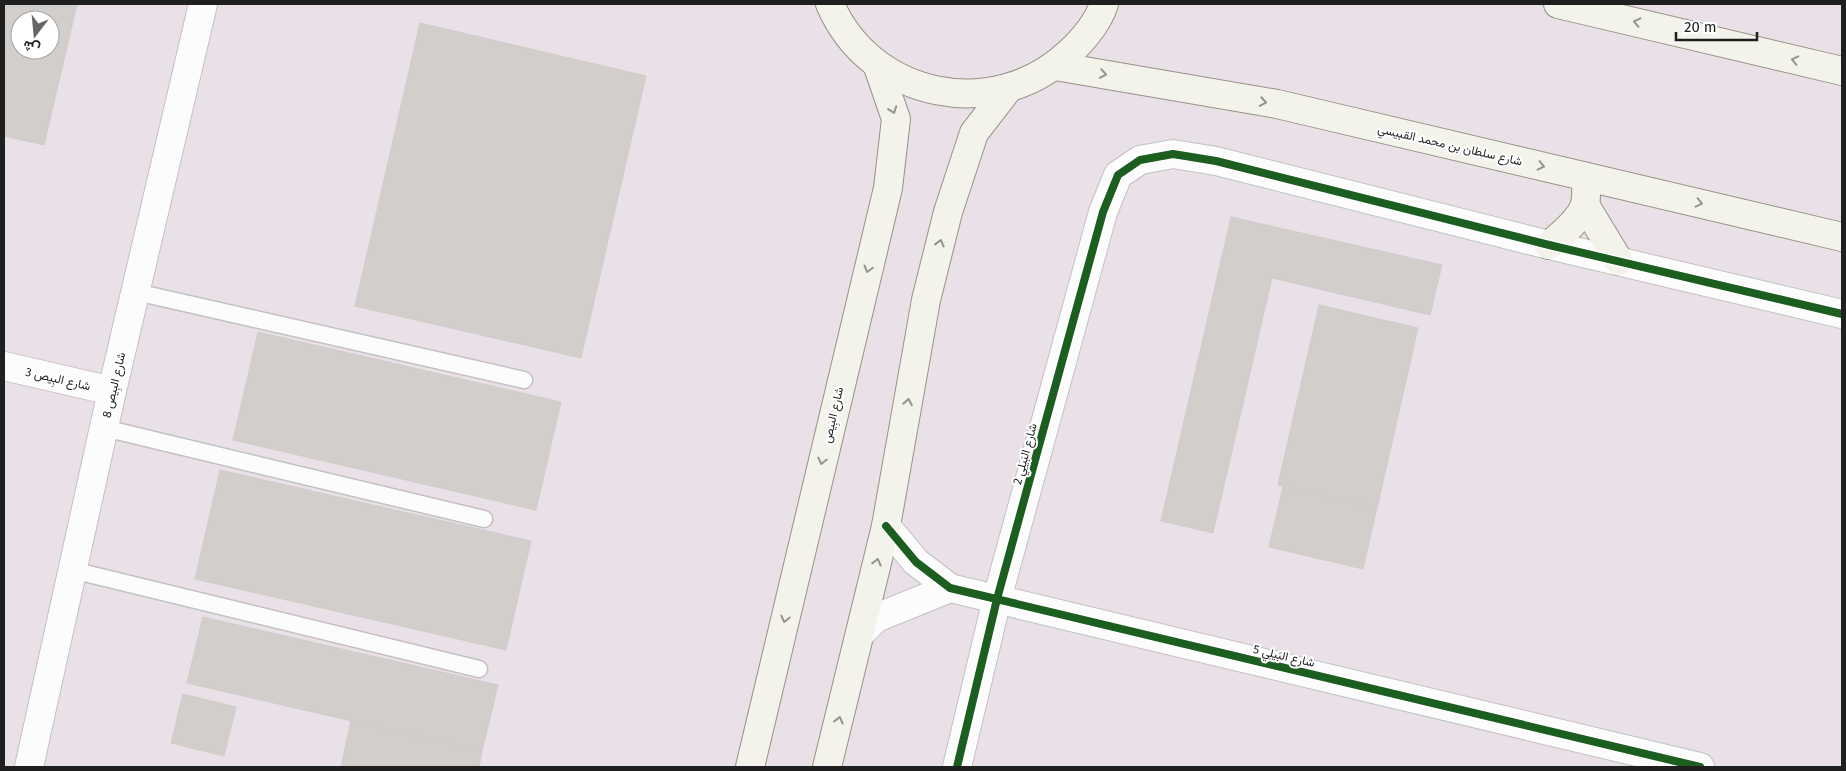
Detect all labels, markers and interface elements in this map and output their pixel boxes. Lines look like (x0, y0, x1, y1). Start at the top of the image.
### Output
north arrow (10, 10, 60, 60)
scale bar (1676, 10, 1757, 42)
one-way arrow (1632, 17, 1641, 28)
text: 20 m (1684, 18, 1717, 36)
text: ش (21, 36, 42, 58)
one-way arrow (1790, 55, 1799, 66)
one-way arrow (1099, 69, 1108, 79)
one-way arrow (1259, 96, 1268, 106)
one-way arrow (887, 105, 897, 114)
street label: شارع سلطان بن محمد القبيسي (1376, 122, 1524, 171)
one-way arrow (1537, 160, 1545, 171)
one-way arrow (1695, 197, 1704, 208)
one-way arrow (934, 239, 945, 248)
one-way arrow (864, 265, 874, 273)
street label: شارع البِيص 8 (100, 351, 130, 420)
street label: شارع البِيص 3 (24, 365, 92, 395)
street label: شارع البِيص (820, 385, 848, 445)
one-way arrow (902, 398, 912, 407)
street label: شارع البَيلِي 2 (1010, 422, 1043, 487)
one-way arrow (817, 457, 828, 466)
one-way arrow (871, 557, 882, 566)
one-way arrow (780, 615, 791, 624)
street label: شارع البَيلِي 5 (1251, 642, 1316, 673)
one-way arrow (833, 715, 844, 724)

